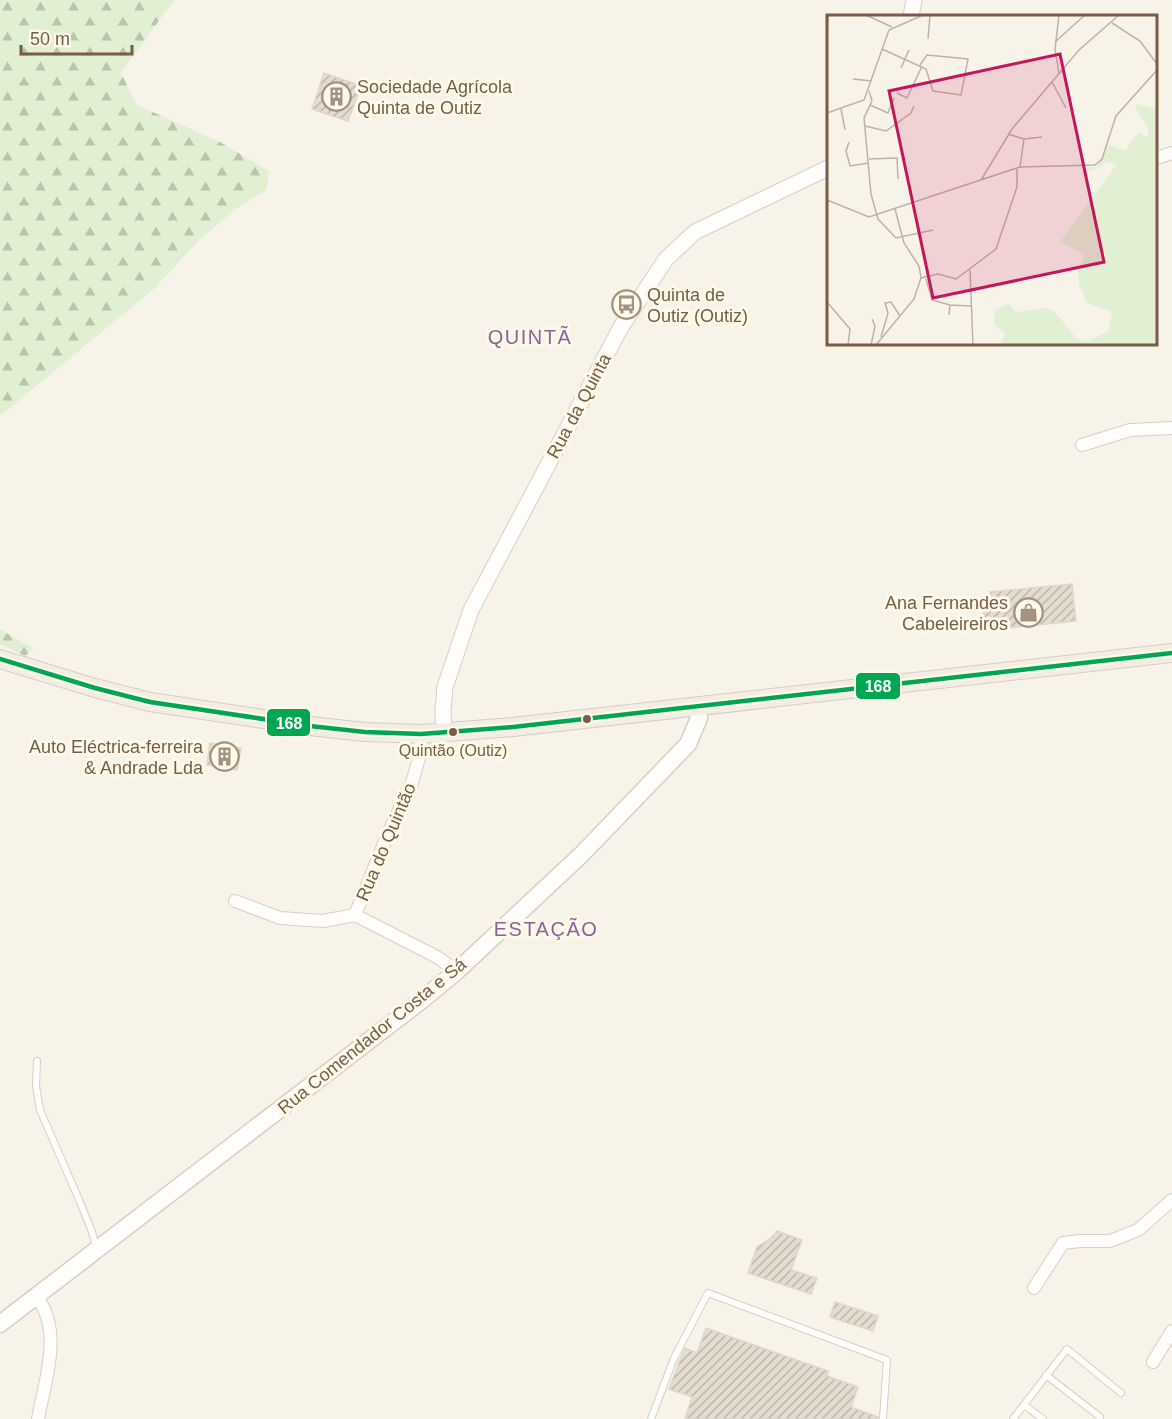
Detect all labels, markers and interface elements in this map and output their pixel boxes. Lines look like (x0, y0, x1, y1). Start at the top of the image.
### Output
inset map (827, 15, 1157, 345)
scale bar (21, 18, 132, 56)
text: 50 m (30, 29, 70, 49)
place label: Sociedade Agrícola Quinta de Outiz (357, 77, 513, 118)
building icon: Sociedade Agrícola Quinta de Outiz (320, 81, 352, 113)
place label: Quinta de Outiz (Outiz) (647, 285, 748, 326)
bus stop icon: Quinta de Outiz (Outiz) (610, 289, 642, 321)
district label: QUINTÃ (488, 325, 572, 348)
street label: Rua da Quinta (543, 349, 616, 462)
place label: Ana Fernandes Cabeleireiros (885, 593, 1008, 634)
shop icon: Ana Fernandes Cabeleireiros (1013, 597, 1045, 629)
line badge: 168 (855, 672, 901, 700)
text: 168 (865, 678, 891, 695)
line badge: 168 (266, 708, 311, 737)
unlabelled marker (581, 713, 593, 725)
text: 168 (276, 715, 302, 732)
marker: Quintão (Outiz) (447, 726, 459, 738)
place label: Auto Eléctrica-ferreira & Andrade Lda (29, 737, 204, 778)
building icon: Auto Eléctrica-ferreira & Andrade Lda (208, 741, 240, 773)
place label: Quintão (Outiz) (399, 742, 507, 759)
street label: Rua do Quintão (352, 780, 420, 904)
district label: ESTAÇÃO (494, 917, 598, 940)
street label: Rua Comendador Costa e Sá (274, 953, 471, 1118)

